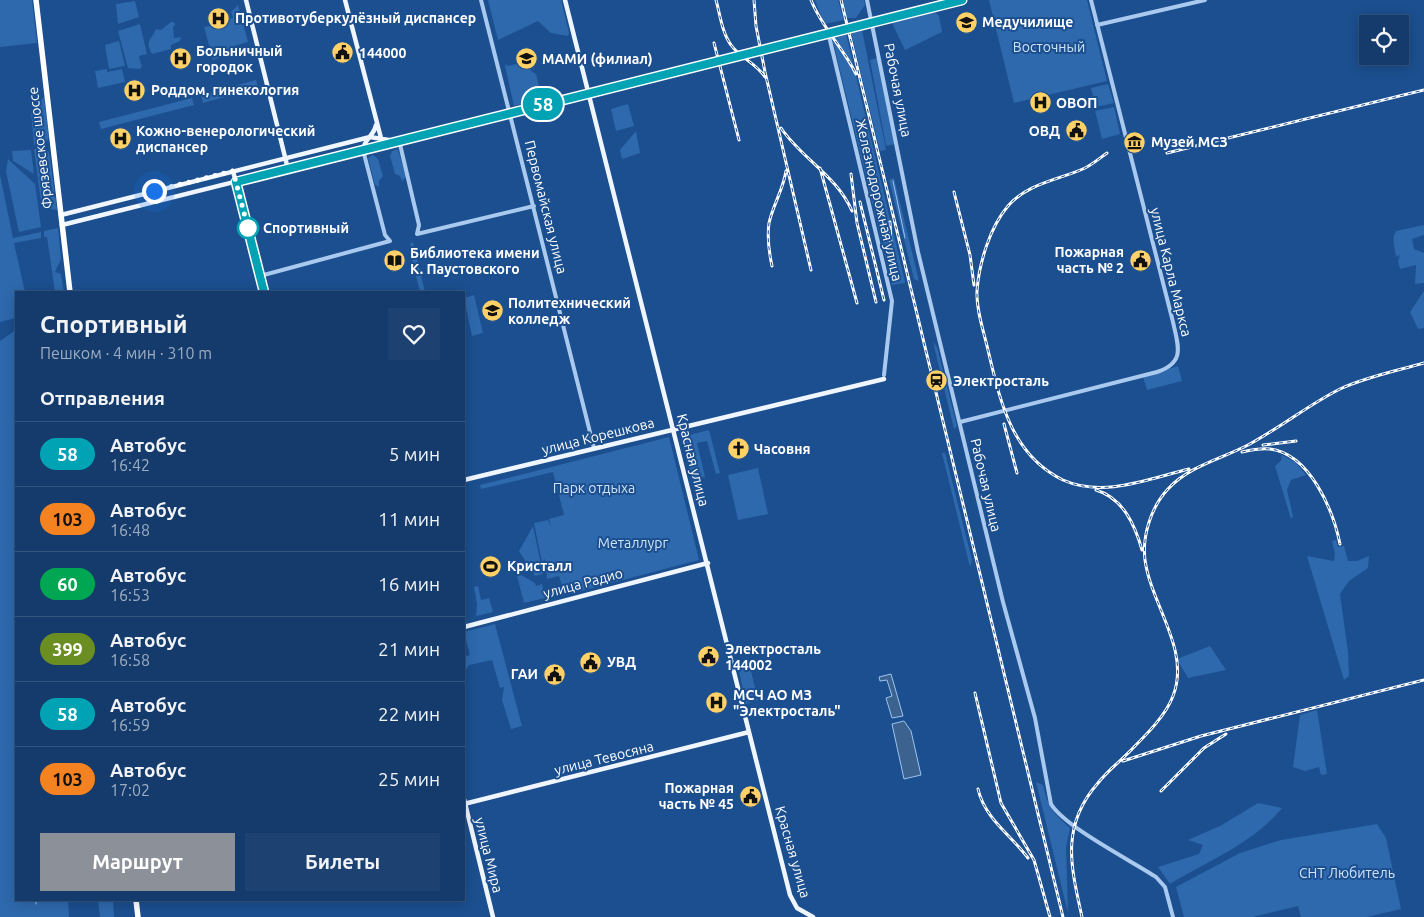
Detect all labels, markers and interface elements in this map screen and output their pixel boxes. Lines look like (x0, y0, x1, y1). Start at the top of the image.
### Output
hospital icon: Противотуберкулёзный диспансер (207, 6, 231, 30)
place label: Противотуберкулёзный диспансер (235, 10, 476, 26)
school or university icon: Медучилище (954, 10, 978, 34)
place label: Медучилище (982, 14, 1073, 30)
map controls (1359, 15, 1409, 65)
button: locate (1359, 15, 1409, 65)
park label: Восточный (1013, 39, 1085, 55)
public building icon: 144000 (331, 41, 355, 65)
street label: Рабочая улица (881, 42, 915, 138)
place label: Больничный городок (196, 43, 283, 75)
place label: 144000 (359, 45, 406, 61)
hospital icon: Больничный городок (168, 47, 192, 71)
school or university icon: МАМИ (филиал) (514, 47, 538, 71)
place label: МАМИ (филиал) (542, 51, 653, 67)
hospital icon: Роддом, гинекология (123, 78, 147, 102)
place label: Роддом, гинекология (151, 82, 299, 98)
street label: Фрязевское шоссе (25, 86, 55, 210)
line badge: 58 (520, 88, 566, 120)
hospital icon: ОВОП (1028, 91, 1052, 115)
text: 58 (533, 94, 553, 114)
place label: ОВОП (1056, 95, 1097, 111)
street label: Железнодорожная улица (853, 117, 905, 283)
public building icon: ОВД (1064, 119, 1088, 143)
place label: Кожно-венерологический диспансер (136, 123, 315, 155)
place label: ОВД (1029, 123, 1060, 139)
hospital icon: Кожно-венерологический диспансер (108, 127, 132, 151)
museum icon: Музей МСЗ (1123, 130, 1147, 154)
place label: Музей МСЗ (1151, 134, 1228, 150)
street label: Первомайская улица (522, 139, 570, 275)
your location (142, 179, 167, 204)
street label: улица Карла Маркса (1147, 206, 1195, 338)
marker: Спортивный (237, 217, 259, 239)
place label: Спортивный (263, 220, 349, 236)
place label: Пожарная часть № 2 (1054, 244, 1124, 276)
place label: Библиотека имени К. Паустовского (410, 245, 539, 277)
public building icon: Пожарная часть № 2 (1128, 248, 1152, 272)
library icon: Библиотека имени К. Паустовского (382, 249, 406, 273)
place label: Политехнический колледж (508, 295, 631, 327)
school or university icon: Политехнический колледж (480, 299, 504, 323)
button: heart (388, 308, 440, 360)
text: Спортивный (40, 311, 187, 338)
text: Пешком · 4 мин · 310 m (40, 344, 212, 362)
station icon: Электросталь (925, 369, 949, 393)
place label: Электросталь (953, 373, 1049, 389)
text: Отправления (40, 387, 165, 409)
street label: Красная улица (674, 412, 712, 508)
street label: улица Корешкова (540, 414, 656, 458)
text: Автобус (110, 434, 186, 456)
church icon: Часовня (726, 437, 750, 461)
street label: Рабочая улица (967, 437, 1005, 533)
place label: Часовня (754, 441, 810, 457)
text: 5 мин (389, 443, 440, 465)
text: 58 (57, 444, 78, 464)
text: 16:42 (110, 456, 150, 474)
park label: Парк отдыха (553, 480, 635, 496)
text: Автобус (110, 499, 186, 521)
text: 11 мин (378, 508, 440, 530)
text: 103 (52, 509, 83, 529)
text: 16:48 (110, 521, 150, 539)
park label: Металлург (598, 535, 668, 551)
sports icon: Кристалл (479, 554, 503, 578)
place label: Кристалл (507, 558, 572, 574)
text: Автобус (110, 564, 186, 586)
street label: улица Радио (541, 565, 625, 601)
text: 16 мин (378, 573, 440, 595)
text: 60 (57, 574, 78, 594)
text: 16:53 (110, 586, 150, 604)
text: Автобус (110, 629, 186, 651)
text: 21 мин (378, 638, 440, 660)
text: 399 (52, 639, 83, 659)
place label: Электросталь 144002 (725, 641, 821, 673)
public building icon: Электросталь 144002 (697, 645, 721, 669)
public building icon: УВД (579, 650, 603, 674)
text: 16:58 (110, 651, 150, 669)
place label: УВД (607, 654, 636, 670)
public building icon: ГАИ (542, 662, 566, 686)
place label: ГАИ (511, 666, 538, 682)
place label: МСЧ АО МЗ "Электросталь" (733, 687, 841, 719)
hospital icon: МСЧ АО МЗ "Электросталь" (705, 691, 729, 715)
text: Автобус (110, 694, 186, 716)
text: 22 мин (378, 703, 440, 725)
text: 58 (57, 704, 78, 724)
text: 16:59 (110, 716, 150, 734)
street label: улица Тевосяна (553, 738, 655, 778)
text: Автобус (110, 759, 186, 781)
text: 25 мин (378, 768, 440, 790)
text: 103 (52, 769, 83, 789)
place label: Пожарная часть № 45 (659, 780, 734, 812)
text: 17:02 (110, 781, 150, 799)
public building icon: Пожарная часть № 45 (738, 784, 762, 808)
street label: Красная улица (772, 804, 814, 900)
street label: улица Мира (472, 816, 506, 894)
button: Маршрут (40, 833, 235, 891)
button: Билеты (245, 833, 440, 891)
park label: СНТ Любитель (1299, 865, 1395, 881)

